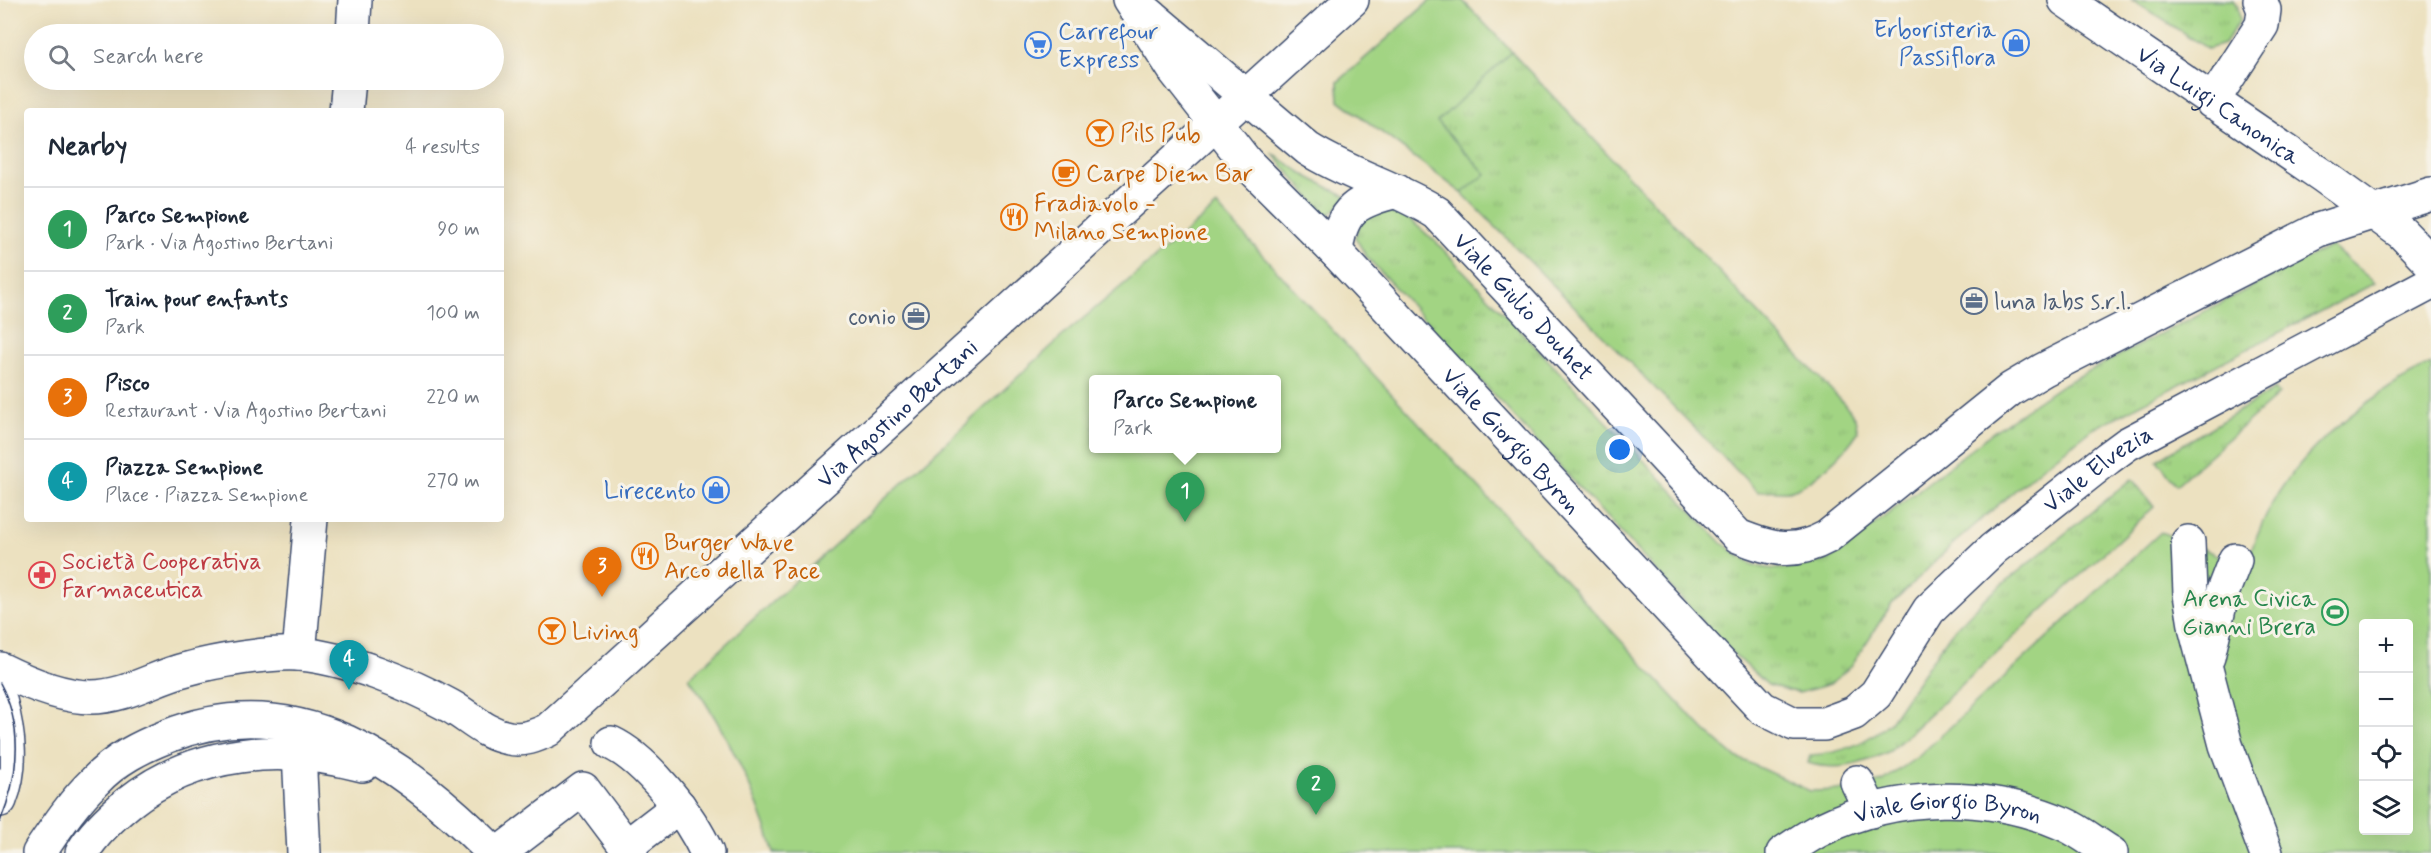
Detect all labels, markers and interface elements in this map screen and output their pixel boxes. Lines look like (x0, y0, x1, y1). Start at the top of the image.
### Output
place label: Erboristeria Passiflora (1873, 15, 1997, 74)
place label: Carrefour Express (1058, 17, 1159, 76)
search box (24, 24, 504, 90)
shop icon: Erboristeria Passiflora (2001, 28, 2031, 58)
supermarket icon: Carrefour Express (1023, 30, 1053, 60)
street label: Via Luigi Canonica (2130, 39, 2306, 173)
icon: search (45, 41, 78, 74)
text: Search here (93, 43, 204, 71)
bar icon: Pils Pub (1085, 118, 1115, 148)
place label: Pils Pub (1120, 119, 1201, 150)
text: Nearby (48, 130, 127, 164)
text: 4 results (405, 134, 480, 161)
cafe icon: Carpe Diem Bar (1051, 158, 1081, 188)
place label: Carpe Diem Bar (1086, 159, 1253, 190)
place label: Fradiavolo - Milano Sempione (1034, 189, 1208, 248)
text: Parco Sempione (105, 202, 249, 230)
restaurant icon: Fradiavolo - Milano Sempione (999, 202, 1029, 232)
text: 1 (63, 216, 72, 243)
text: 90 m (437, 216, 480, 243)
street label: Viale Giulio Douhet (1446, 226, 1600, 388)
text: Park · Via Agostino Bertani (105, 230, 334, 257)
text: Train pour enfants (105, 286, 288, 314)
office icon: luna labs s.r.l. (1959, 286, 1989, 316)
place label: luna labs s.r.l. (1994, 287, 2131, 318)
text: 2 (63, 300, 72, 327)
text: 100 m (426, 300, 480, 327)
office icon: conio (901, 301, 931, 331)
place label: conio (848, 302, 896, 333)
text: Park (105, 314, 145, 341)
street label: Via Agostino Bertani (810, 333, 985, 496)
street label: Viale Giorgio Byron (1434, 361, 1587, 522)
text: Pisco (105, 370, 150, 398)
popup (1089, 375, 1281, 453)
text: 3 (63, 384, 72, 411)
text: 220 m (426, 384, 480, 411)
text: Parco Sempione (1113, 387, 1257, 415)
text: Restaurant · Via Agostino Bertani (105, 398, 387, 425)
text: Park (1113, 415, 1153, 442)
street label: Viale Elvezia (2037, 419, 2159, 521)
your location (1605, 435, 1634, 464)
text: Piazza Sempione (105, 454, 263, 482)
text: 4 (62, 468, 73, 495)
text: 270 m (427, 468, 480, 495)
pin: 1 (1166, 472, 1204, 522)
shop icon: Lirecento (701, 475, 731, 505)
place label: Lirecento (604, 476, 696, 507)
text: Place · Piazza Sempione (105, 482, 308, 509)
place label: Burger Wave Arco della Pace (664, 528, 820, 587)
restaurant icon: Burger Wave Arco della Pace (630, 541, 660, 571)
place label: Società Cooperativa Farmaceutica (62, 547, 261, 606)
pin: 3 (582, 548, 622, 597)
pharmacy icon: Società Cooperativa Farmaceutica (27, 560, 57, 590)
place label: Arena Civica Gianni Brera (2182, 584, 2317, 643)
sports icon: Arena Civica Gianni Brera (2320, 597, 2350, 627)
bar icon: Living (537, 616, 567, 646)
place label: Living (572, 617, 639, 648)
map controls (2359, 619, 2413, 835)
button: + (2359, 619, 2413, 673)
pin: 4 (330, 640, 368, 690)
button: − (2359, 673, 2413, 727)
button: locate (2359, 727, 2413, 781)
pin: 2 (1296, 766, 1336, 815)
button: layers (2359, 781, 2413, 835)
street label: Viale Giorgio Byron (1850, 786, 2046, 832)

